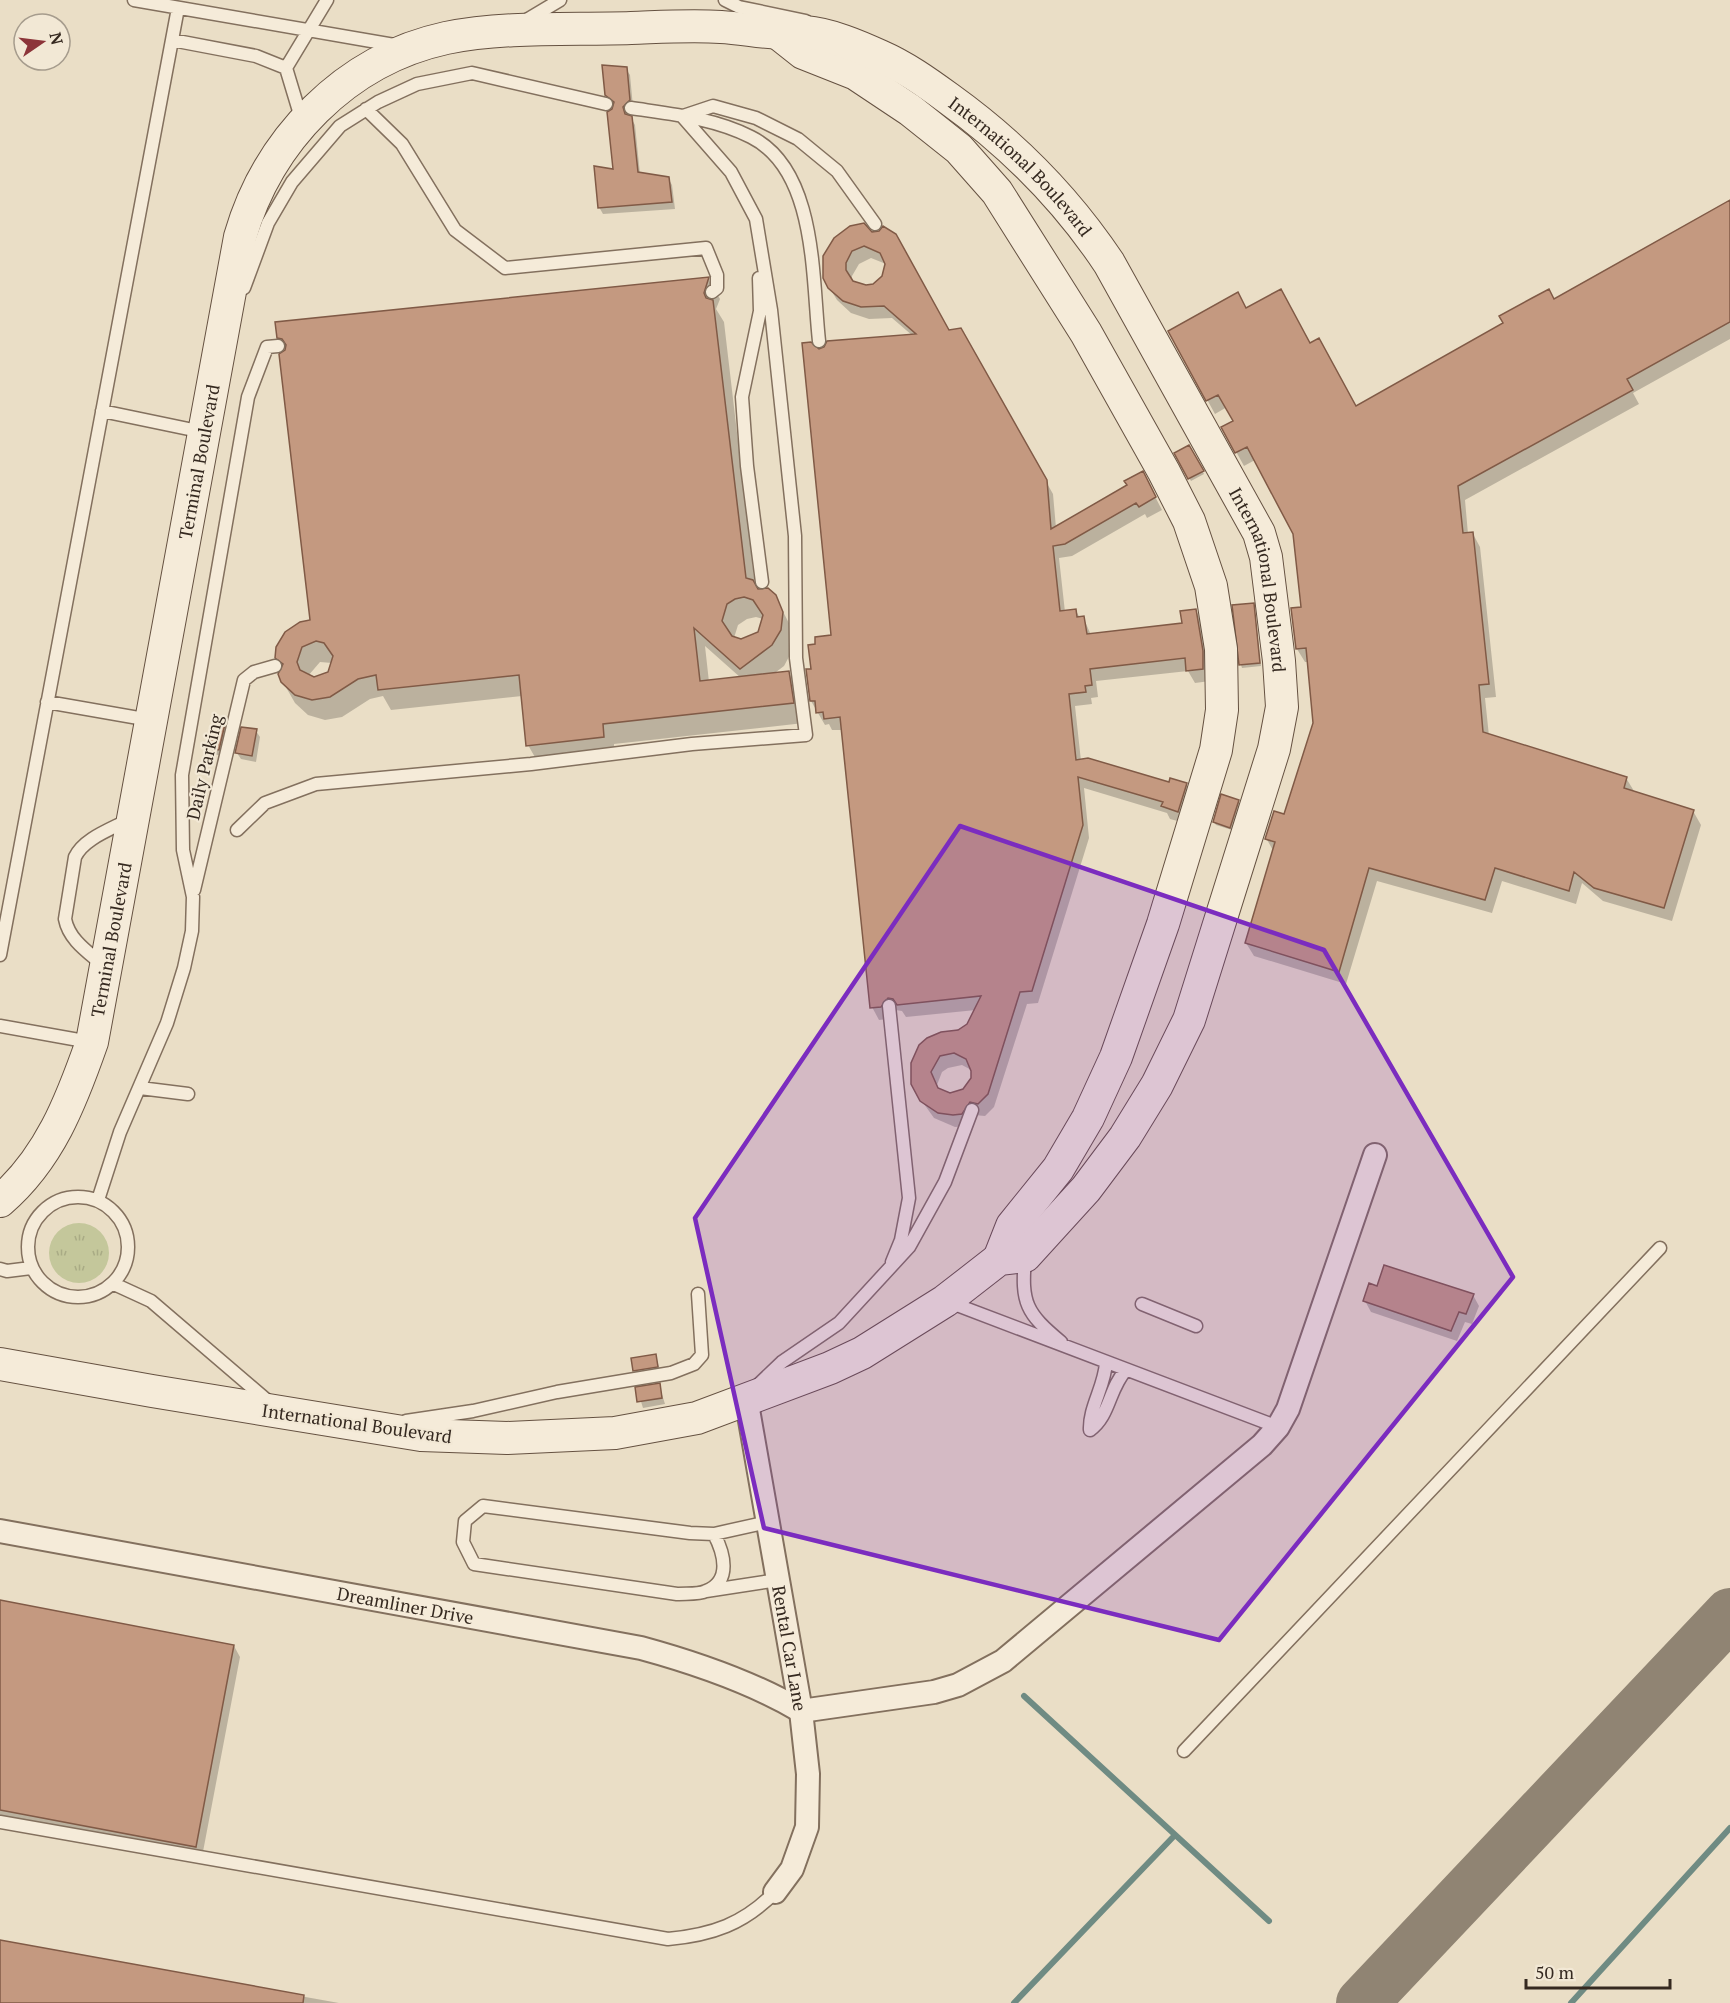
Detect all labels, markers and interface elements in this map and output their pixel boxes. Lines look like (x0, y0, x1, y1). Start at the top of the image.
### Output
north arrow (12, 12, 72, 72)
text: N (44, 30, 69, 47)
street label: International Boulevard (944, 91, 1098, 241)
street label: Terminal Boulevard (173, 382, 225, 541)
street label: International Boulevard (1224, 483, 1292, 673)
street label: Daily Parking (180, 711, 228, 822)
street label: Terminal Boulevard (85, 860, 137, 1019)
street label: International Boulevard (260, 1398, 454, 1448)
street label: Dreamliner Drive (335, 1581, 475, 1629)
street label: Rental Car Lane (767, 1583, 813, 1713)
scale bar (1526, 1952, 1670, 1990)
text: 50 m (1535, 1960, 1575, 1984)

